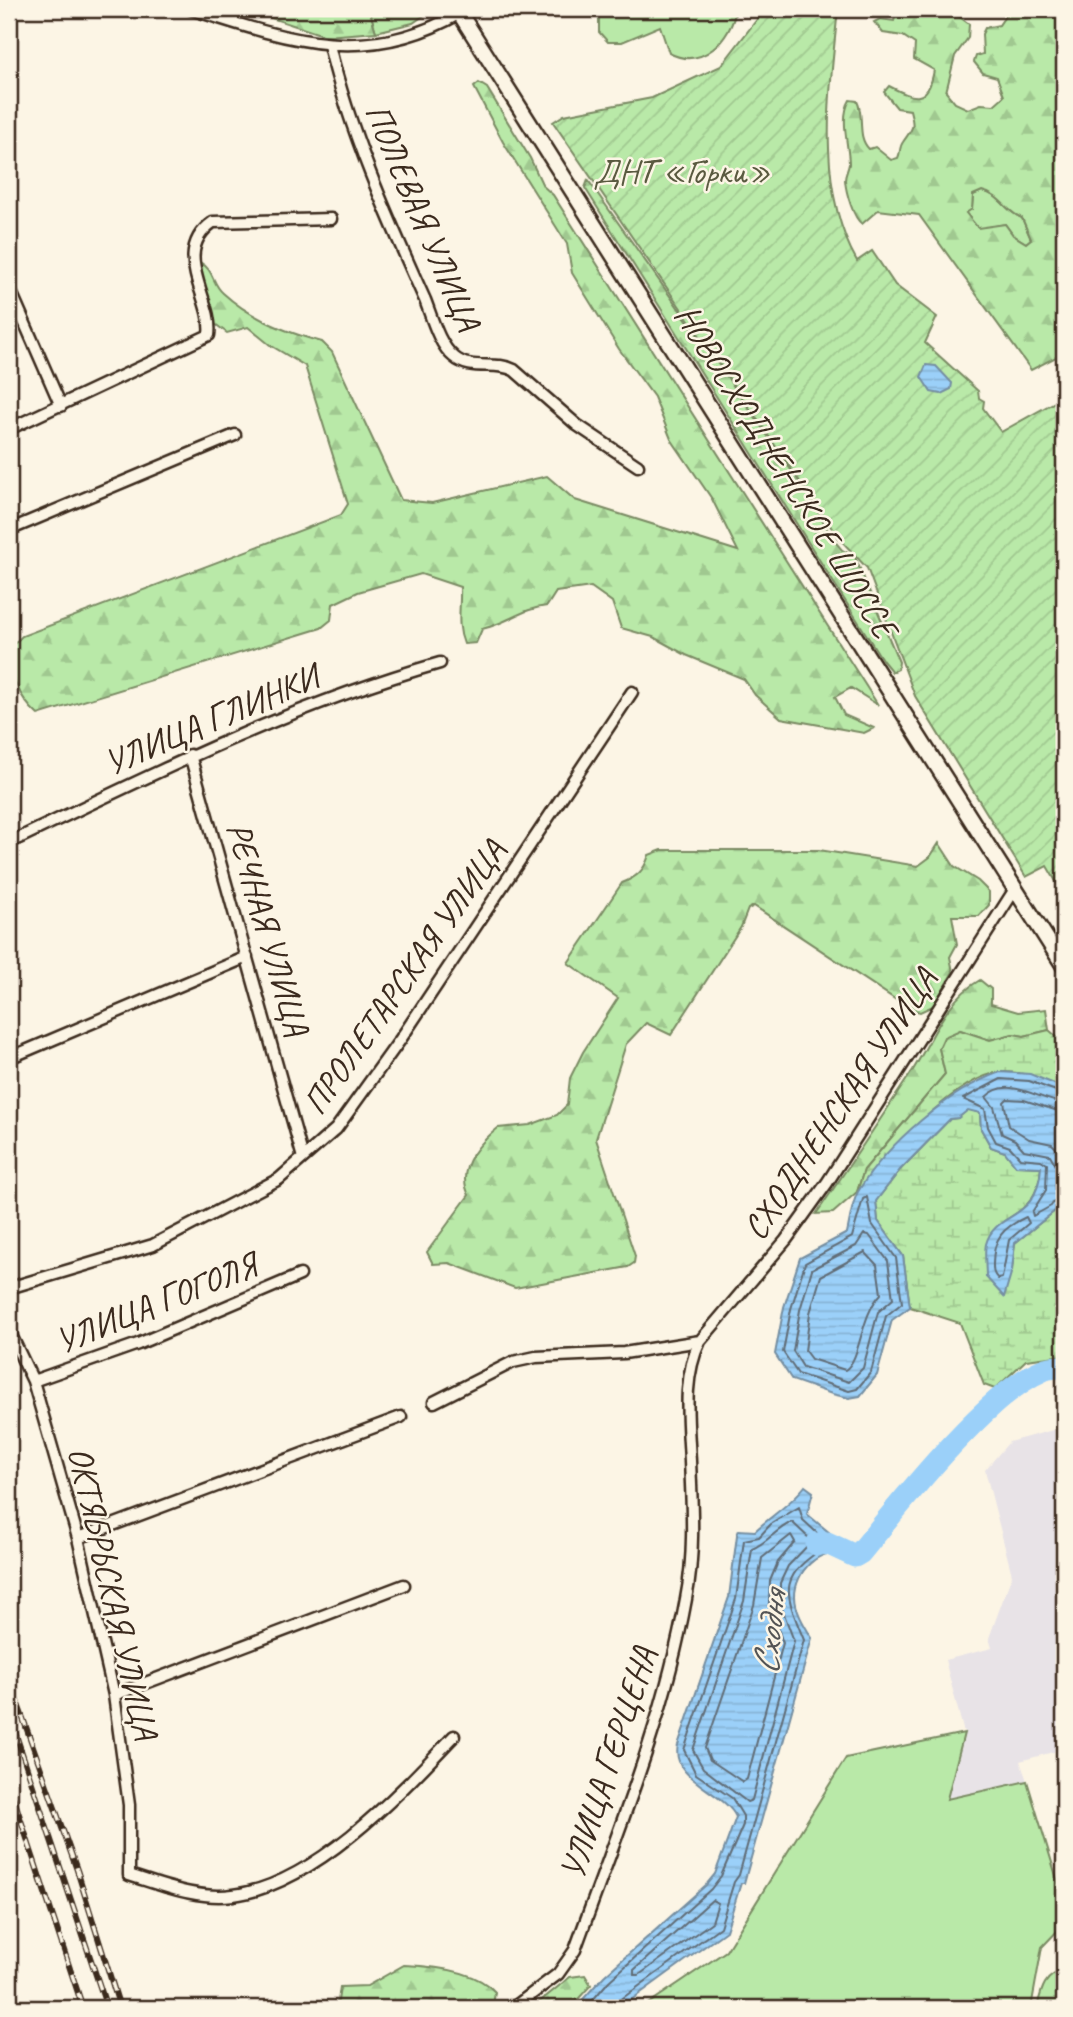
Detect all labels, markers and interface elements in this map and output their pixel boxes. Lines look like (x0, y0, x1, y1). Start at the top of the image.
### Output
street label: ПОЛЕВАЯ УЛИЦА (355, 97, 492, 339)
park label: ДНТ «Горки» (593, 149, 771, 194)
street label: НОВОСХОДНЕНСКОЕ ШОССЕ (665, 296, 910, 650)
street label: УЛИЦА ГЛИНКИ (97, 652, 330, 785)
street label: РЕЧНАЯ УЛИЦА (216, 817, 320, 1042)
street label: ПРОЛЕТАРСКАЯ УЛИЦА (292, 830, 516, 1123)
street label: СХОДНЕНСКАЯ УЛИЦА (733, 959, 948, 1248)
street label: УЛИЦА ГОГОЛЯ (49, 1240, 268, 1364)
street label: ОКТЯБРЬСКАЯ УЛИЦА (57, 1442, 169, 1745)
water label: Сходня (741, 1583, 797, 1677)
street label: УЛИЦА ГЕРЦЕНА (549, 1640, 667, 1885)

